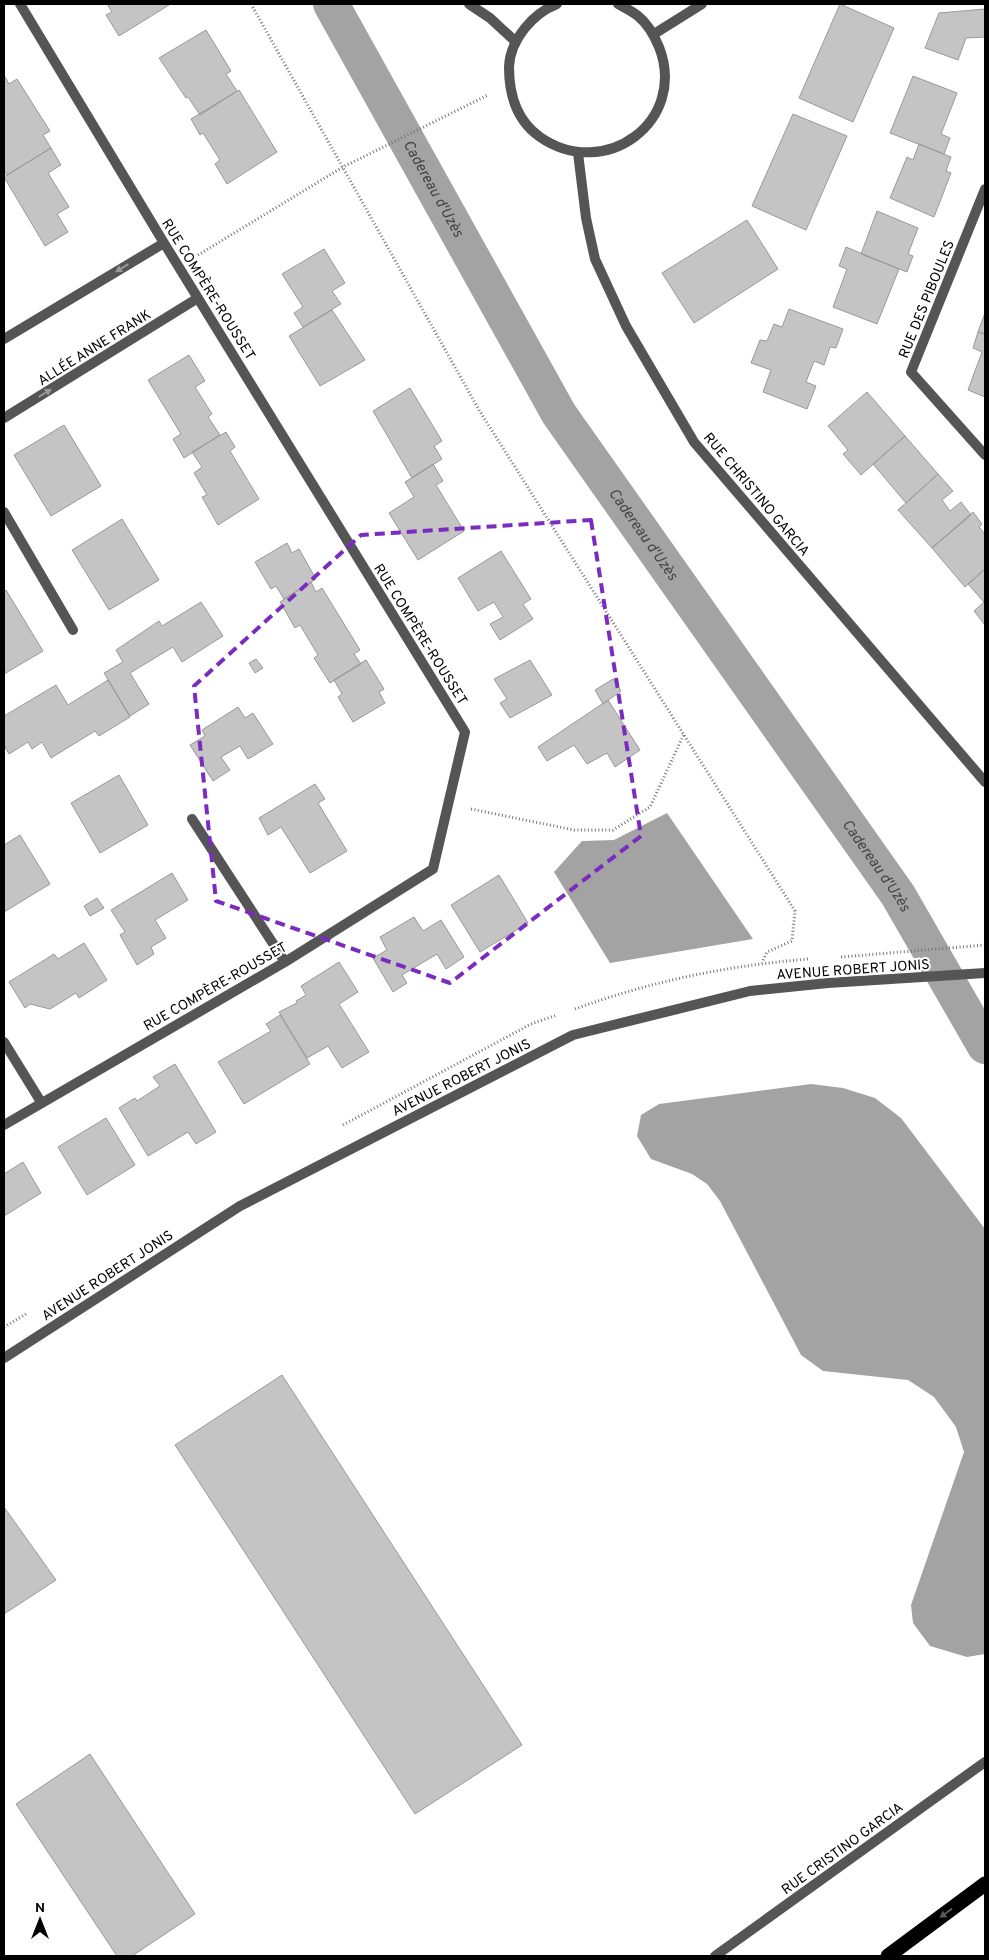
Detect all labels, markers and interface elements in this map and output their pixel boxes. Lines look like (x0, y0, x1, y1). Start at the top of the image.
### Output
water label: Cadereau d'Uzès (398, 137, 467, 241)
street label: RUE COMPÈRE-ROUSSET (157, 216, 259, 363)
street label: RUE DES PIBOULES (896, 238, 959, 361)
one-way arrow (115, 263, 128, 272)
street label: ALLÉE ANNE FRANK (35, 306, 154, 390)
one-way arrow (39, 388, 52, 397)
street label: RUE CHRISTINO GARCIA (699, 430, 812, 560)
water label: Cadereau d'Uzès (603, 485, 681, 585)
street label: RUE COMPÈRE-ROUSSET (369, 561, 471, 708)
water label: Cadereau d'Uzès (837, 816, 914, 916)
street label: RUE COMPÈRE-ROUSSET (140, 938, 291, 1035)
street label: AVENUE ROBERT JONIS (776, 957, 930, 984)
street label: AVENUE ROBERT JONIS (389, 1036, 534, 1121)
street label: AVENUE ROBERT JONIS (39, 1227, 177, 1325)
street label: RUE CRISTINO GARCIA (779, 1799, 907, 1899)
north arrow (15, 1895, 65, 1945)
text: N (35, 1900, 45, 1917)
one-way arrow (939, 1908, 953, 1918)

